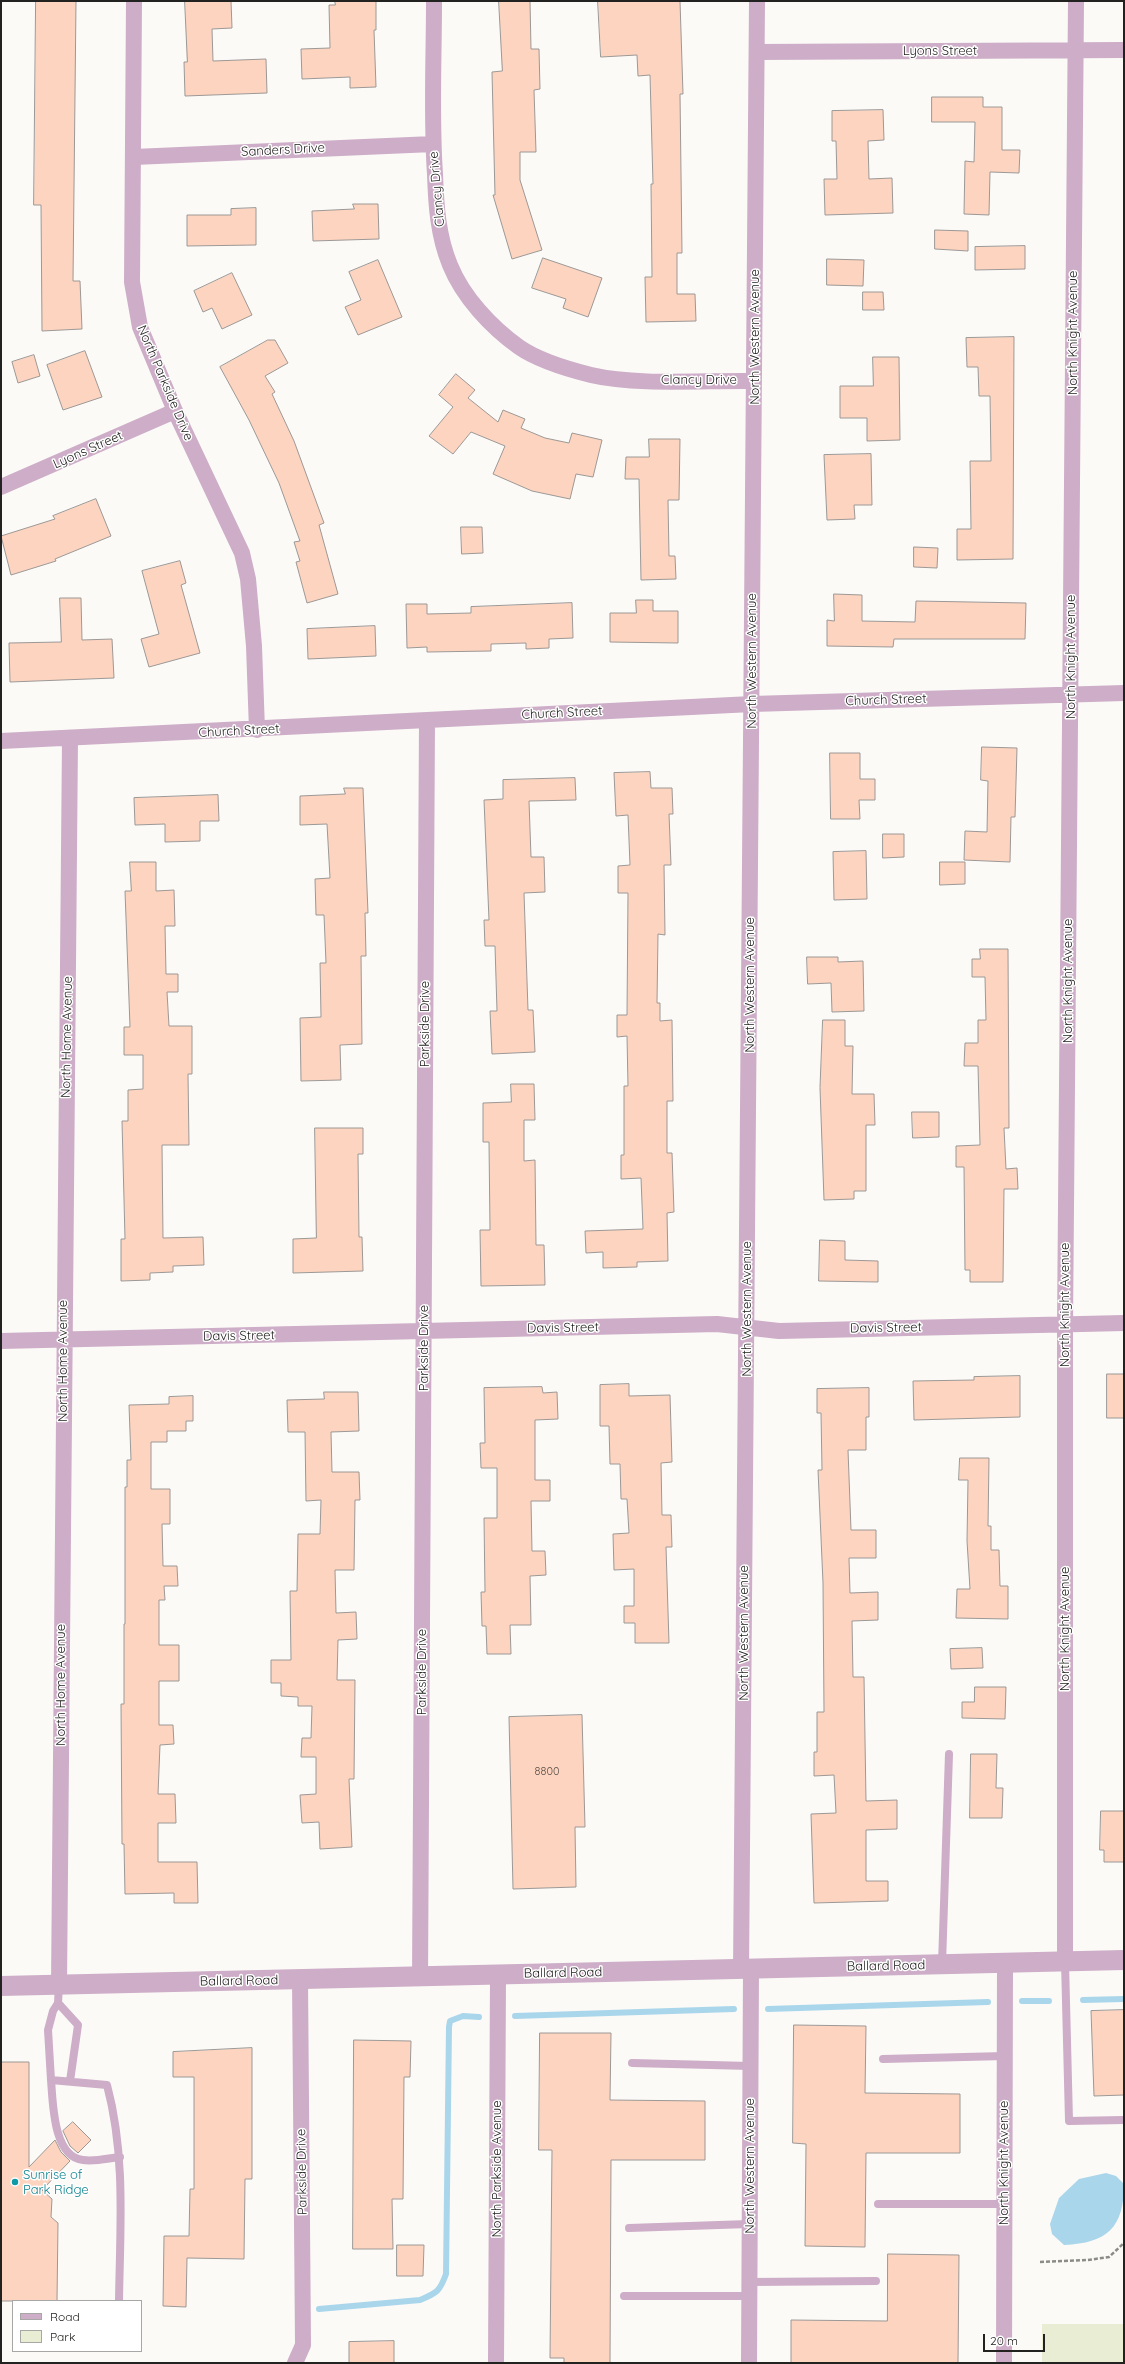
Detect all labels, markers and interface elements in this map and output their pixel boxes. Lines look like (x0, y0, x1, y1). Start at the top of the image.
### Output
street label: Lyons Street (903, 43, 977, 59)
street label: Sanders Drive (241, 140, 325, 160)
street label: Clancy Drive (426, 151, 448, 227)
street label: North Western Avenue (747, 269, 763, 405)
street label: North Knight Avenue (1065, 271, 1081, 395)
street label: North Parkside Drive (134, 323, 196, 443)
street label: Clancy Drive (661, 372, 737, 388)
street label: Lyons Street (51, 428, 125, 472)
street label: North Western Avenue (744, 593, 760, 729)
street label: North Knight Avenue (1063, 595, 1079, 719)
street label: Church Street (845, 691, 927, 709)
street label: Church Street (521, 703, 603, 723)
street label: Church Street (198, 721, 280, 741)
street label: North Western Avenue (742, 917, 758, 1053)
street label: North Knight Avenue (1060, 919, 1076, 1043)
street label: North Home Avenue (58, 976, 76, 1098)
street label: Parkside Drive (417, 981, 433, 1067)
street label: North Western Avenue (739, 1241, 755, 1377)
street label: North Knight Avenue (1057, 1243, 1073, 1367)
street label: North Home Avenue (55, 1300, 71, 1422)
street label: Parkside Drive (416, 1305, 432, 1391)
street label: Davis Street (527, 1320, 599, 1336)
street label: Davis Street (850, 1320, 922, 1336)
street label: Davis Street (203, 1328, 275, 1344)
street label: North Western Avenue (736, 1565, 752, 1701)
street label: North Knight Avenue (1057, 1567, 1073, 1691)
street label: North Home Avenue (53, 1624, 69, 1746)
street label: Parkside Drive (414, 1629, 430, 1715)
house number: 8800 (535, 1765, 559, 1779)
street label: Ballard Road (847, 1958, 925, 1974)
street label: Ballard Road (524, 1965, 602, 1981)
street label: Ballard Road (200, 1973, 278, 1989)
street label: North Western Avenue (742, 2098, 758, 2234)
street label: North Parkside Avenue (489, 2100, 505, 2238)
street label: North Knight Avenue (996, 2101, 1012, 2225)
street label: Parkside Drive (293, 2129, 311, 2215)
place label: Sunrise of Park Ridge (23, 2167, 89, 2198)
marker: Sunrise of Park Ridge (10, 2177, 20, 2187)
legend (12, 2300, 142, 2352)
text: Road (50, 2309, 80, 2324)
scale bar (985, 2326, 1047, 2352)
text: Park (50, 2329, 75, 2344)
text: 20 m (990, 2333, 1018, 2348)

